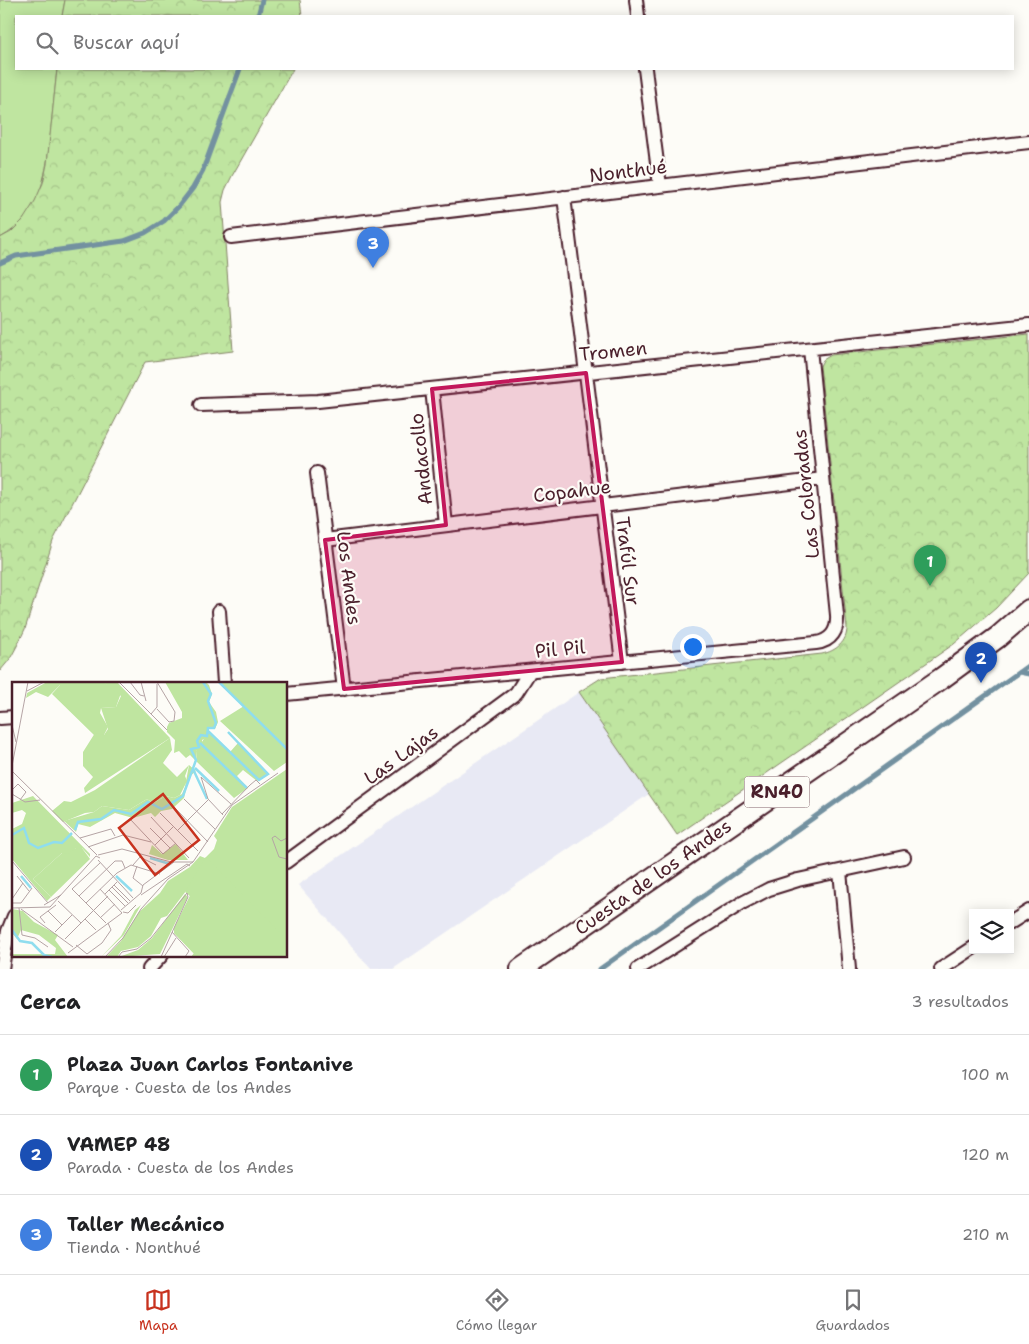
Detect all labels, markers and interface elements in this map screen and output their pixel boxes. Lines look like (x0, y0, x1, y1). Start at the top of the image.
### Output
search box (15, 15, 1014, 70)
icon: search (33, 29, 61, 57)
text: Buscar aquí (73, 30, 179, 55)
street label: Nonthué (588, 154, 668, 188)
pin: 3 (357, 227, 389, 268)
street label: Tromen (578, 335, 648, 367)
street label: Andacollo (404, 412, 438, 506)
street label: Las Coloradas (787, 428, 825, 560)
street label: Copahue (532, 474, 612, 508)
street label: Trafúl Sur (610, 515, 646, 607)
street label: Los Andes (331, 530, 367, 626)
pin: 1 (914, 545, 946, 586)
street label: Pil Pil (534, 634, 586, 664)
your location (680, 634, 706, 660)
pin: 2 (965, 642, 997, 683)
inset map (12, 682, 288, 956)
street label: Las Lajas (359, 720, 443, 790)
road number: RN40 (744, 776, 810, 808)
street label: Cuesta de los Andes (570, 813, 736, 941)
map controls (969, 909, 1014, 954)
button: layers (969, 909, 1014, 954)
text: Cerca (20, 988, 81, 1016)
text: 3 resultados (911, 991, 1009, 1012)
text: Plaza Juan Carlos Fontanive (67, 1052, 353, 1077)
text: 1 (32, 1064, 40, 1085)
text: 100 m (961, 1064, 1009, 1085)
text: Parque · Cuesta de los Andes (67, 1077, 292, 1098)
text: VAMEP 48 (67, 1132, 170, 1157)
text: 2 (30, 1144, 42, 1165)
text: 120 m (962, 1144, 1009, 1165)
text: Parada · Cuesta de los Andes (67, 1157, 294, 1178)
text: Taller Mecánico (67, 1212, 225, 1237)
text: 3 (30, 1224, 42, 1245)
text: 210 m (962, 1224, 1009, 1245)
text: Tienda · Nonthué (67, 1237, 201, 1258)
tab: Mapa (139, 1286, 178, 1334)
tab: Cómo llegar (456, 1286, 537, 1334)
tab: Guardados (815, 1286, 890, 1334)

